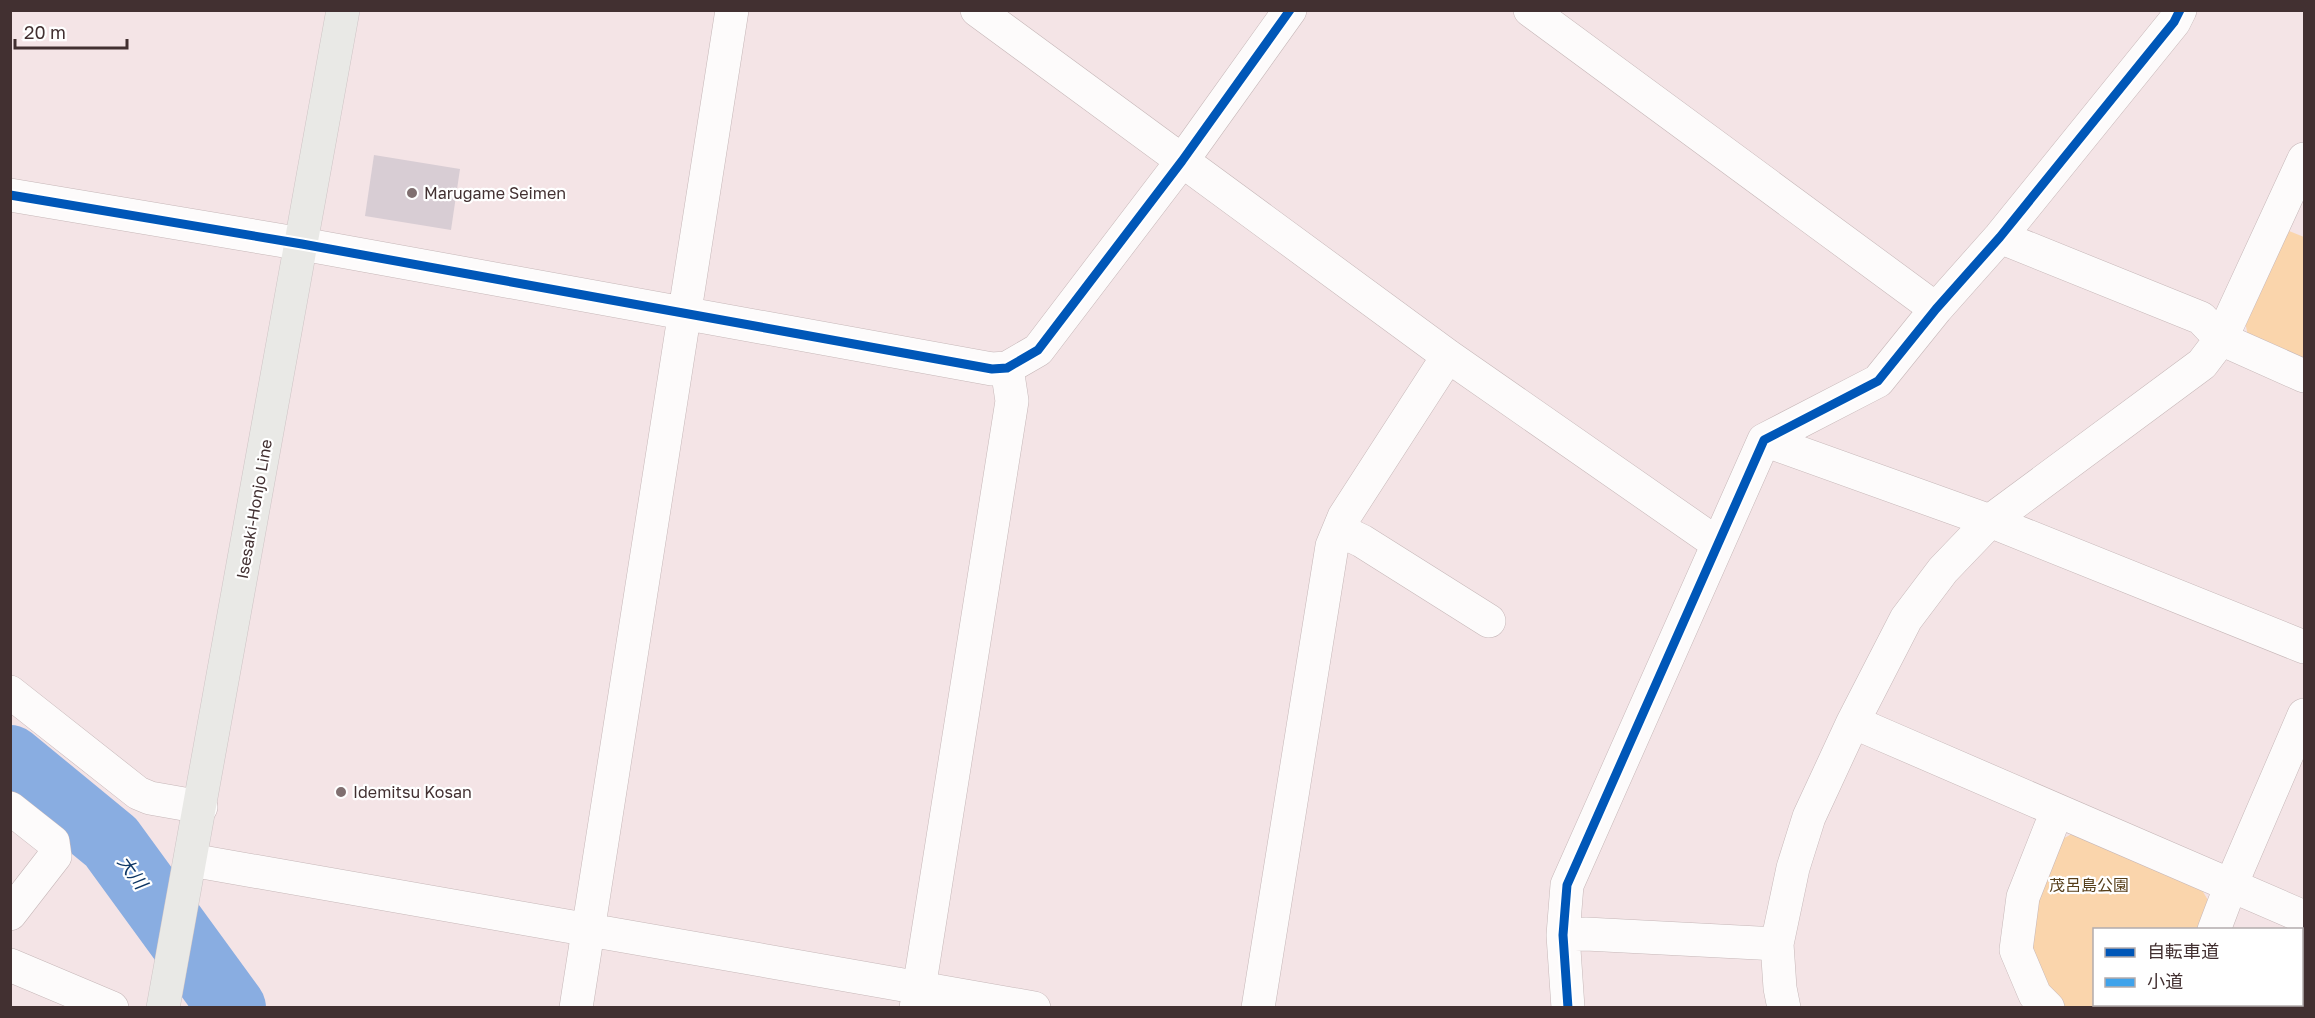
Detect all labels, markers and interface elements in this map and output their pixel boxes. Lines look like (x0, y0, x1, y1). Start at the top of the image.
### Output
scale bar (15, 12, 128, 50)
text: 20 m (24, 21, 66, 43)
place label: Marugame Seimen (424, 183, 566, 203)
marker: Marugame Seimen (405, 186, 419, 200)
street label: Isesaki-Honjo Line (232, 437, 276, 581)
place label: Idemitsu Kosan (353, 782, 472, 802)
marker: Idemitsu Kosan (334, 785, 348, 799)
water label: 大川 (114, 851, 154, 895)
park label: 茂呂島公園 (2049, 875, 2129, 895)
legend (2093, 928, 2303, 1006)
text: 自転車道 (2147, 940, 2219, 962)
text: 小道 (2147, 970, 2183, 992)

